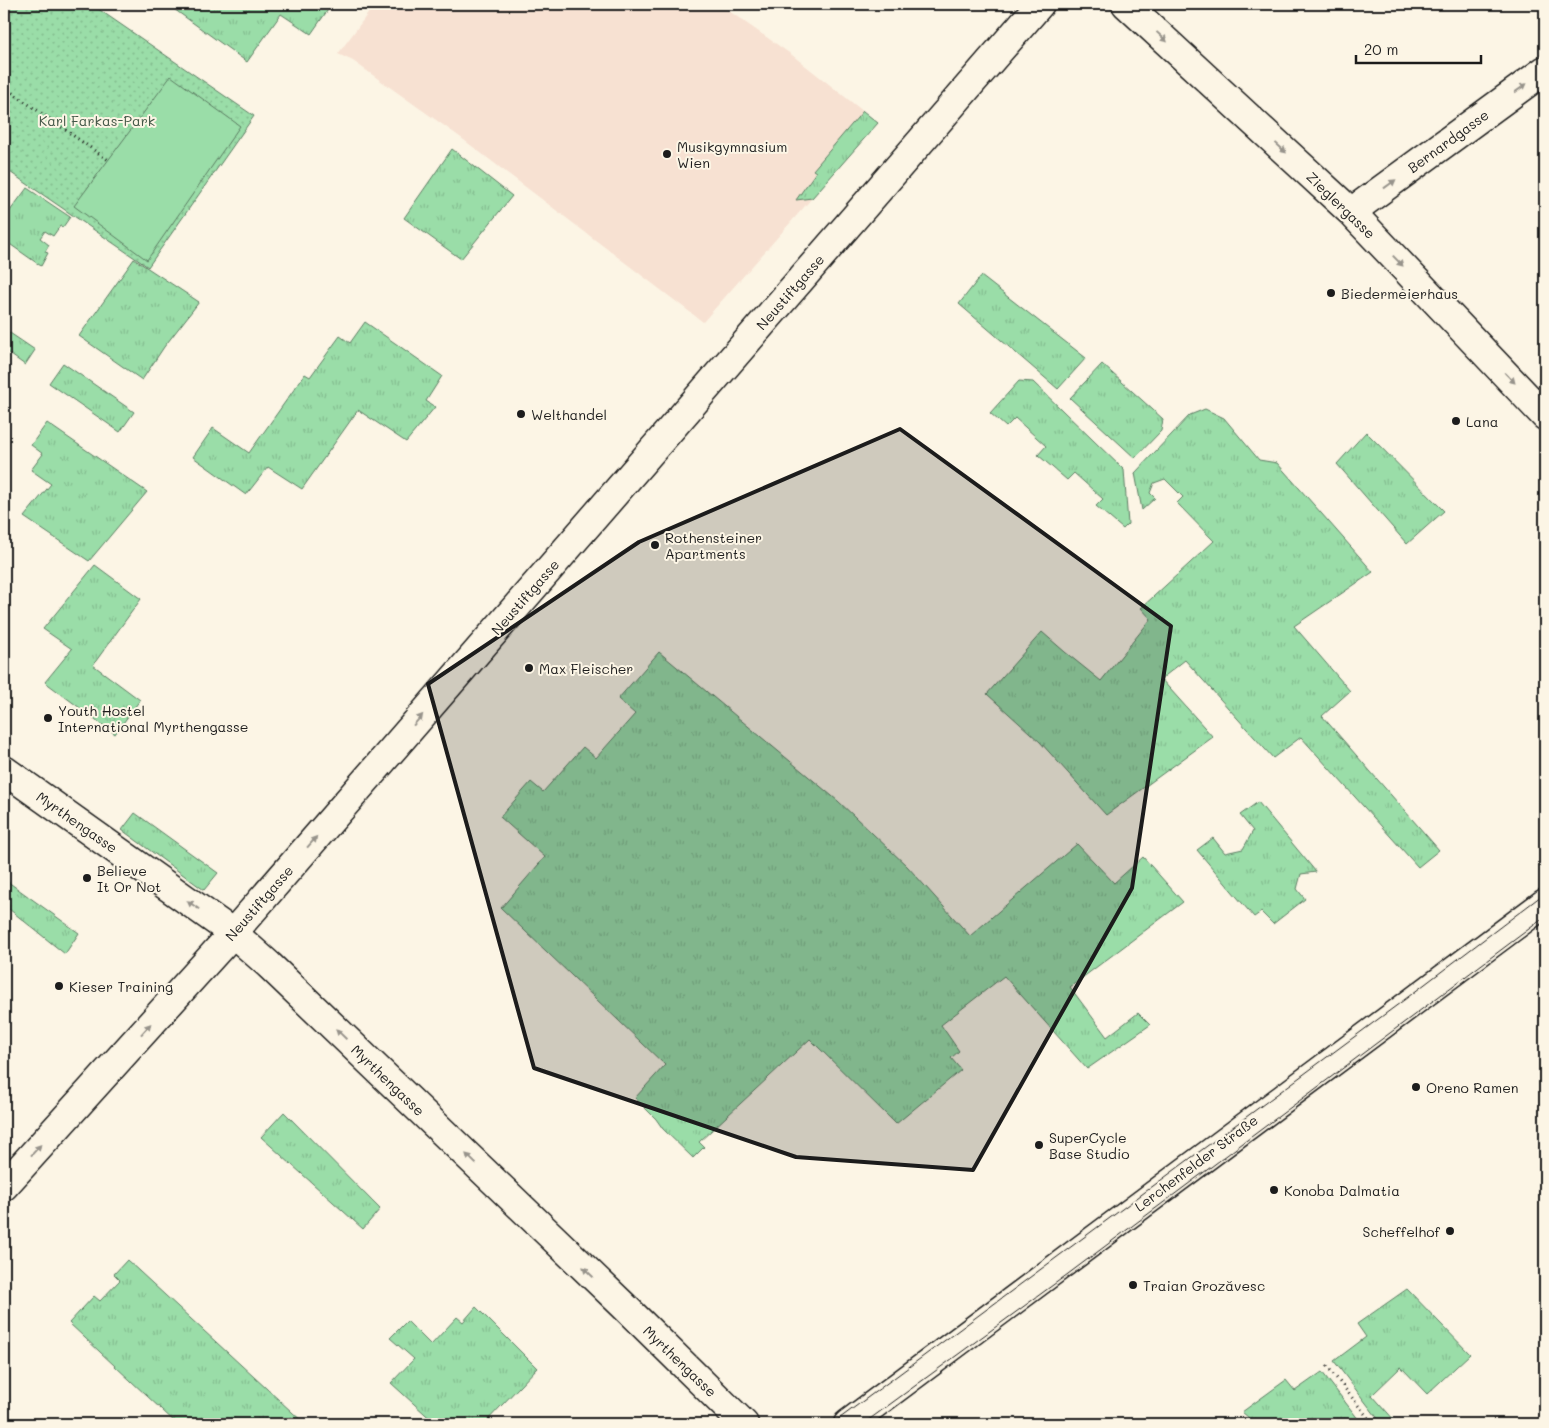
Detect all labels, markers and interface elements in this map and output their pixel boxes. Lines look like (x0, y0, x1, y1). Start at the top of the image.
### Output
one-way arrow (1156, 31, 1168, 43)
scale bar (1356, 32, 1482, 64)
text: 20 m (1364, 39, 1398, 59)
one-way arrow (1515, 83, 1528, 93)
street label: Bernardgasse (1404, 105, 1492, 177)
park label: Karl Farkas-Park (39, 111, 155, 130)
place label: Musikgymnasium Wien (677, 137, 787, 172)
one-way arrow (1275, 142, 1288, 153)
marker: Musikgymnasium Wien (661, 148, 673, 160)
street label: Zieglergasse (1302, 167, 1380, 243)
one-way arrow (1383, 178, 1396, 189)
street label: Neustiftgasse (752, 250, 828, 334)
one-way arrow (1391, 255, 1403, 267)
place label: Biedermeierhaus (1341, 284, 1458, 303)
marker: Biedermeierhaus (1325, 287, 1337, 299)
one-way arrow (1504, 372, 1516, 384)
place label: Welthandel (531, 405, 607, 424)
marker: Welthandel (515, 408, 527, 420)
place label: Lana (1466, 412, 1499, 431)
marker: Lana (1450, 415, 1462, 427)
place label: Rothensteiner Apartments (665, 528, 762, 563)
marker: Rothensteiner Apartments (649, 539, 661, 551)
street label: Neustiftgasse (487, 555, 563, 639)
place label: Max Fleischer (539, 659, 633, 678)
marker: Max Fleischer (523, 662, 535, 674)
place label: Youth Hostel International Myrthengasse (58, 701, 249, 736)
marker: Youth Hostel International Myrthengasse (42, 712, 54, 724)
one-way arrow (412, 714, 424, 726)
street label: Myrthengasse (33, 787, 121, 857)
one-way arrow (306, 836, 317, 849)
place label: Believe It Or Not (97, 861, 161, 896)
street label: Neustiftgasse (221, 861, 297, 945)
marker: Believe It Or Not (81, 872, 93, 884)
one-way arrow (186, 900, 200, 910)
place label: Kieser Training (69, 977, 173, 996)
marker: Kieser Training (53, 980, 65, 992)
one-way arrow (140, 1023, 151, 1036)
one-way arrow (335, 1028, 347, 1040)
street label: Myrthengasse (347, 1040, 429, 1120)
place label: Oreno Ramen (1426, 1078, 1519, 1097)
marker: Oreno Ramen (1410, 1081, 1422, 1093)
street label: Lerchenfelder Straße (1131, 1110, 1261, 1216)
place label: SuperCycle Base Studio (1049, 1128, 1130, 1163)
marker: SuperCycle Base Studio (1033, 1139, 1045, 1151)
one-way arrow (31, 1143, 42, 1156)
one-way arrow (465, 1153, 477, 1165)
place label: Konoba Dalmatia (1284, 1181, 1400, 1200)
marker: Konoba Dalmatia (1268, 1184, 1280, 1196)
place label: Scheffelhof (1363, 1222, 1441, 1241)
marker: Scheffelhof (1444, 1225, 1456, 1237)
one-way arrow (582, 1266, 594, 1278)
place label: Traian Grozăvesc (1143, 1276, 1265, 1295)
marker: Traian Grozăvesc (1127, 1279, 1139, 1291)
street label: Myrthengasse (639, 1321, 721, 1401)

